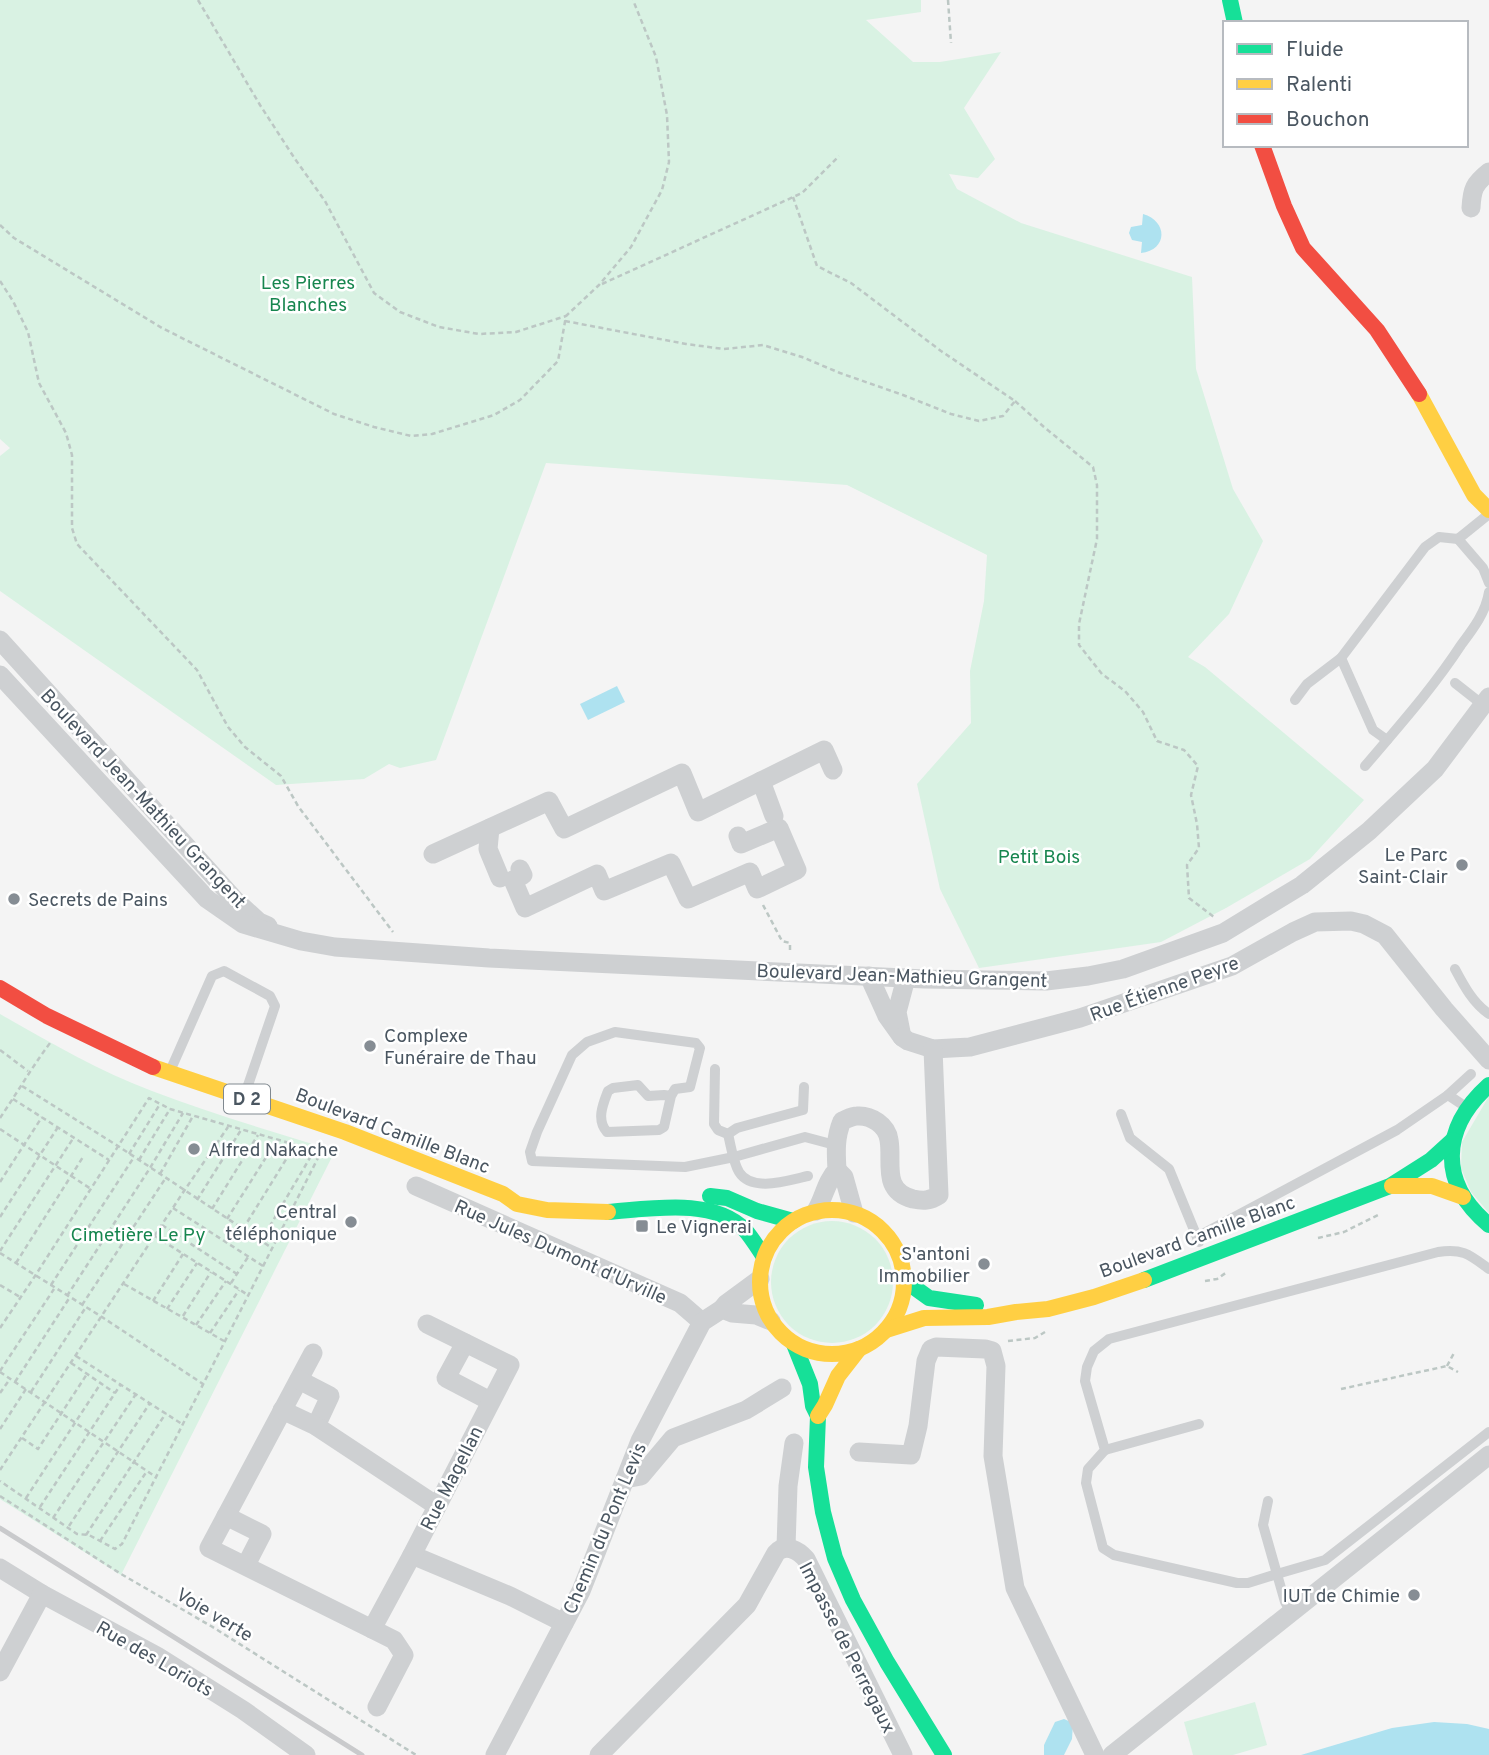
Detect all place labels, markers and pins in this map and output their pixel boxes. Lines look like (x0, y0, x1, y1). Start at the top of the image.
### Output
place label: Le Parc Saint-Clair (1358, 844, 1449, 890)
marker: Le Parc Saint-Clair (1454, 857, 1470, 873)
place label: Secrets de Pains (28, 889, 168, 913)
marker: Secrets de Pains (6, 891, 22, 907)
place label: Complexe Funéraire de Thau (384, 1025, 537, 1071)
marker: Complexe Funéraire de Thau (362, 1038, 378, 1054)
place label: Alfred Nakache (208, 1139, 338, 1163)
marker: Alfred Nakache (186, 1141, 202, 1157)
place label: Central téléphonique (225, 1201, 337, 1247)
marker: Central téléphonique (343, 1214, 359, 1230)
place label: Le Vignerai (656, 1216, 752, 1240)
marker: Le Vignerai (634, 1218, 650, 1234)
place label: S'antoni Immobilier (878, 1243, 971, 1289)
marker: S'antoni Immobilier (976, 1256, 992, 1272)
place label: IUT de Chimie (1282, 1585, 1400, 1609)
marker: IUT de Chimie (1406, 1587, 1422, 1603)

